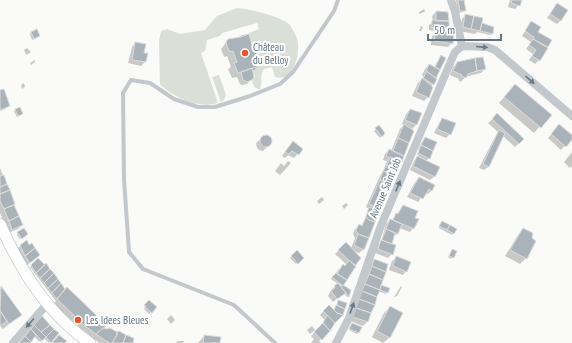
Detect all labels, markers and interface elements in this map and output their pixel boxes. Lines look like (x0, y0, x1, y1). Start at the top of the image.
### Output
scale bar (428, 16, 501, 42)
text: 50 m (434, 22, 455, 37)
place label: Château du Belloy (253, 40, 289, 67)
one-way arrow (476, 44, 488, 51)
marker: Château du Belloy (240, 48, 250, 58)
one-way arrow (525, 76, 536, 85)
street label: Avenue Saint Job (366, 156, 404, 220)
one-way arrow (394, 180, 401, 192)
one-way arrow (349, 301, 355, 313)
place label: Les Idees Bleues (86, 313, 149, 327)
marker: Les Idees Bleues (73, 315, 83, 325)
one-way arrow (25, 318, 34, 328)

